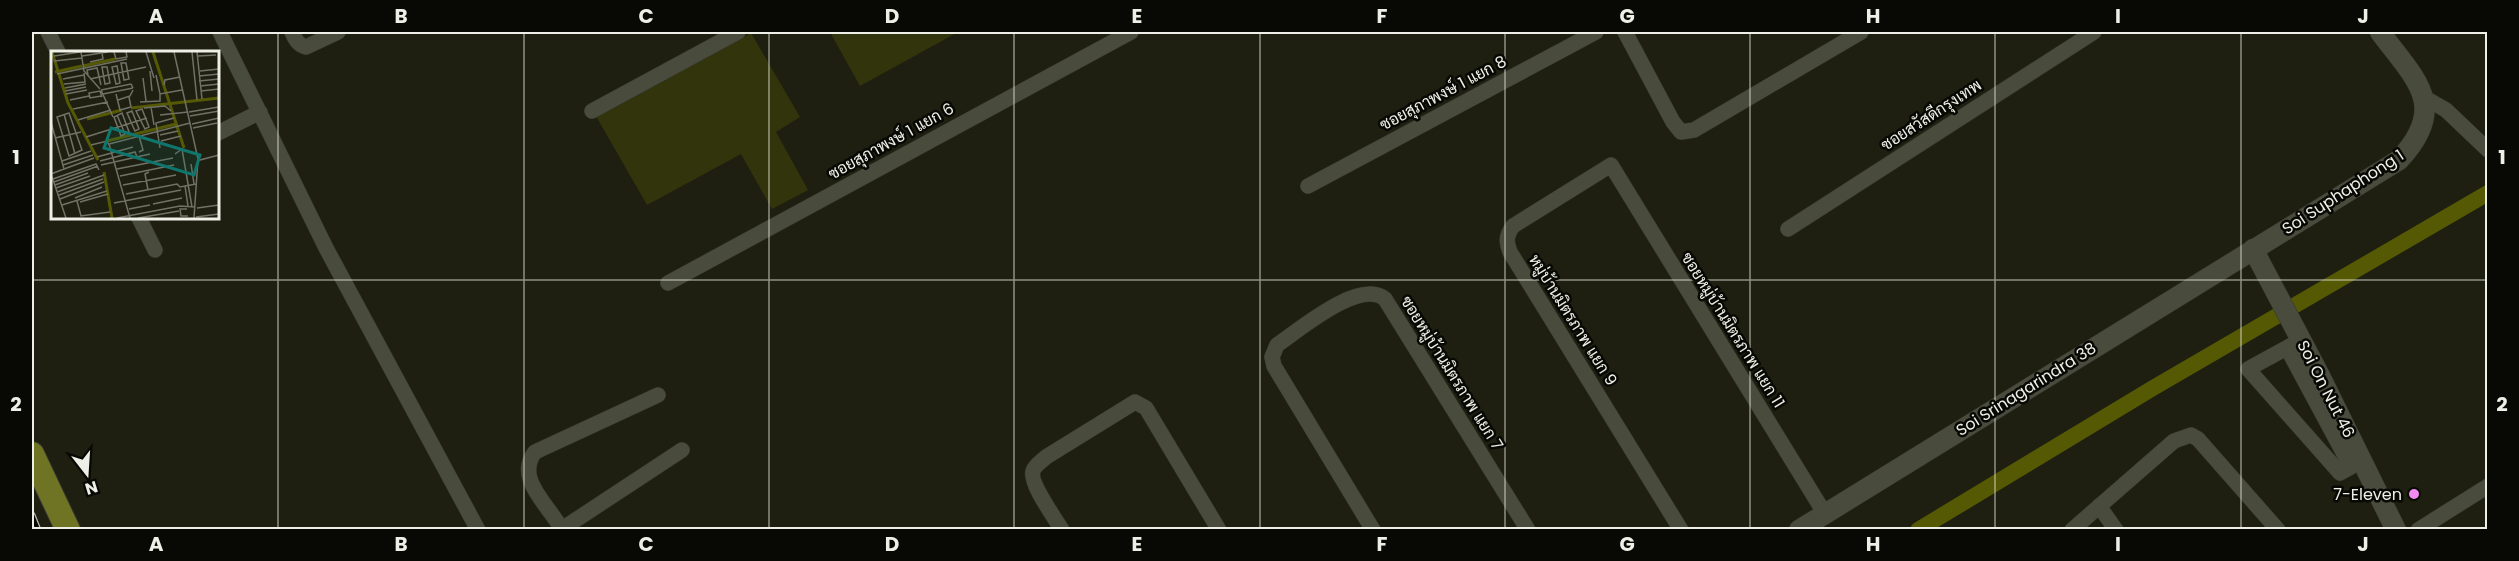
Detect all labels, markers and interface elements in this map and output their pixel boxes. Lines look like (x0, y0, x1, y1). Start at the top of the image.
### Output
text: A (149, 2, 164, 30)
text: B (394, 2, 408, 30)
text: C (638, 2, 654, 30)
text: D (885, 2, 899, 30)
text: E (1132, 2, 1142, 30)
text: F (1377, 2, 1388, 30)
text: G (1619, 2, 1635, 30)
text: H (1866, 2, 1880, 30)
text: I (2115, 2, 2121, 30)
text: J (2357, 2, 2369, 30)
street label: ซอยสุภาพงษ์ 1 แยก 8 (1375, 49, 1510, 136)
inset map (51, 51, 219, 219)
street label: ซอยสวัสดีกรุงเทพ (1876, 74, 1986, 156)
street label: ซอยสุภาพงษ์ 1 แยก 6 (823, 96, 958, 185)
text: 1 (12, 143, 20, 171)
text: 1 (2498, 143, 2506, 171)
street label: Soi Suphaphong 1 (2278, 144, 2408, 240)
street label: ซอยหมู่บ้านมิตรภาพ แยก 11 (1676, 248, 1790, 412)
street label: หมู่บ้านมิตรภาพ แยก 9 (1523, 250, 1623, 390)
street label: ซอยหมู่บ้านมิตรภาพ แยก 7 (1395, 291, 1509, 455)
street label: Soi Srinagarindra 38 (1951, 336, 2101, 442)
street label: Soi On Nut 46 (2292, 336, 2360, 442)
text: 2 (10, 390, 22, 418)
text: 2 (2496, 390, 2508, 418)
north arrow (57, 444, 117, 504)
text: N (82, 475, 100, 501)
place label: 7-Eleven (2333, 483, 2402, 506)
marker: 7-Eleven (2407, 487, 2421, 501)
text: A (149, 530, 164, 558)
text: B (394, 530, 408, 558)
text: C (638, 530, 654, 558)
text: D (885, 530, 899, 558)
text: E (1132, 530, 1142, 558)
text: F (1377, 530, 1388, 558)
text: G (1619, 530, 1635, 558)
text: H (1866, 530, 1880, 558)
text: I (2115, 530, 2121, 558)
text: J (2357, 530, 2369, 558)

